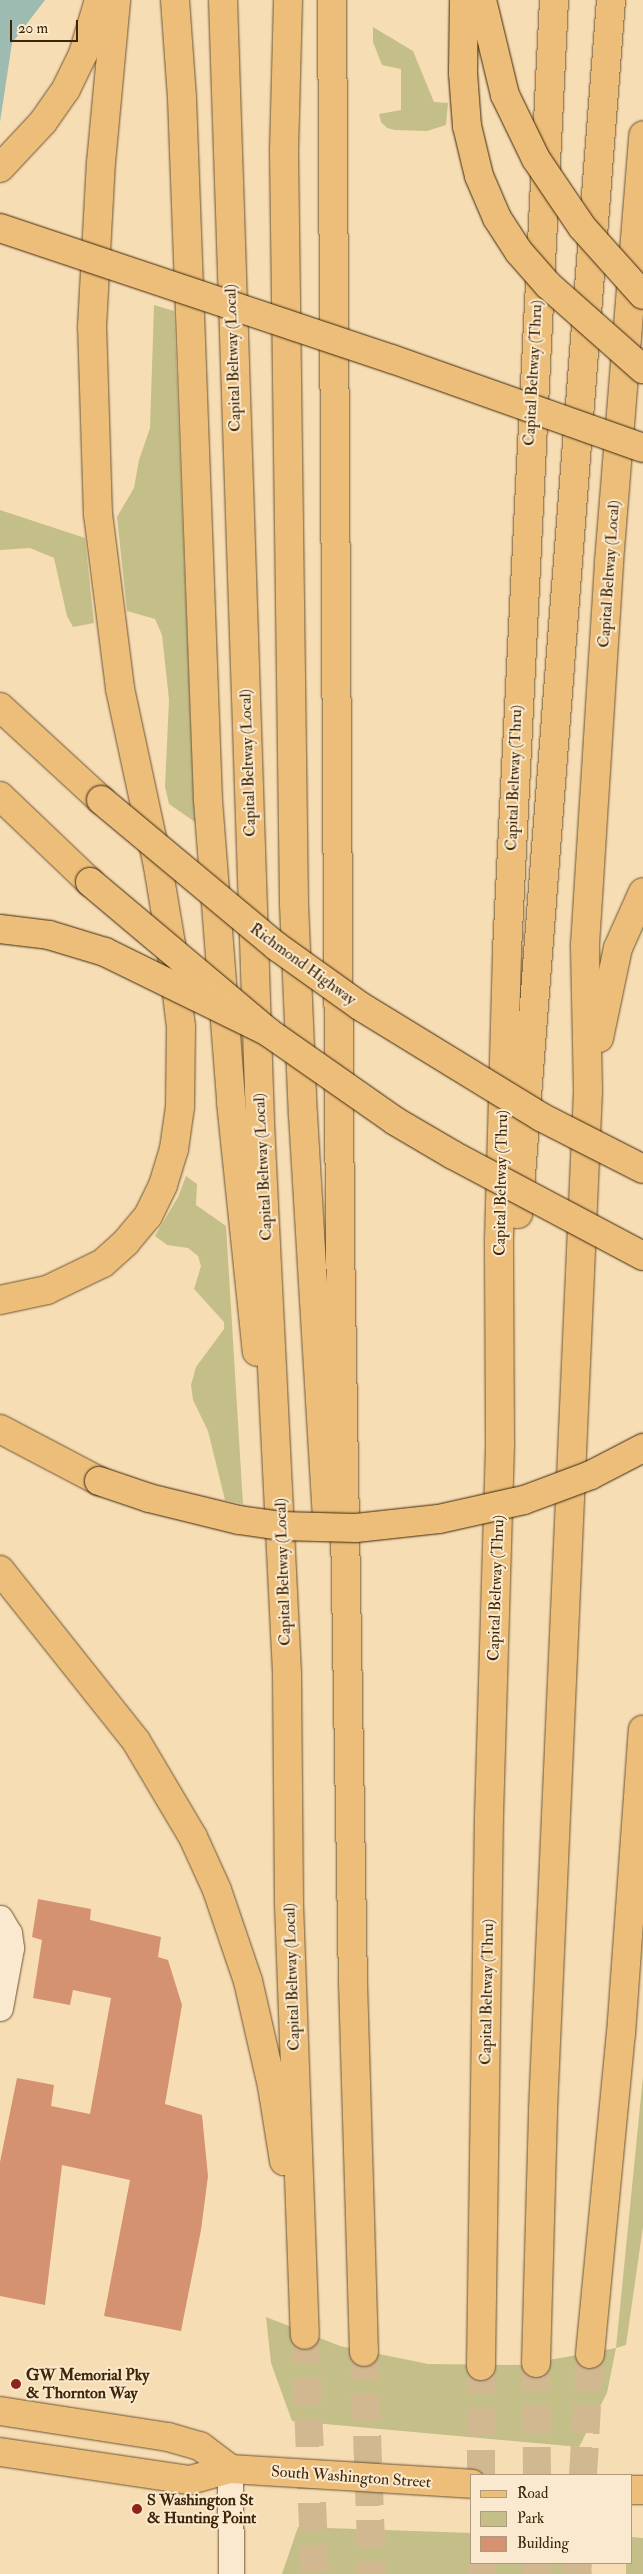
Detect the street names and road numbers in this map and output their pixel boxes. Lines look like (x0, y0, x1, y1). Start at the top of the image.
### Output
street label: Capital Beltway (Local) (221, 284, 245, 432)
street label: Capital Beltway (Thru) (520, 300, 546, 446)
street label: Capital Beltway (Local) (594, 500, 624, 648)
street label: Capital Beltway (Local) (236, 689, 260, 837)
street label: Capital Beltway (Thru) (502, 705, 526, 851)
street label: Richmond Highway (246, 919, 360, 1009)
street label: Capital Beltway (Local) (250, 1093, 276, 1241)
street label: Capital Beltway (Thru) (490, 1110, 512, 1256)
street label: Capital Beltway (Local) (271, 1498, 295, 1646)
street label: Capital Beltway (Thru) (484, 1515, 508, 1661)
street label: Capital Beltway (Local) (280, 1903, 304, 2051)
street label: Capital Beltway (Thru) (476, 1919, 498, 2065)
street label: South Washington Street (270, 2462, 432, 2492)

